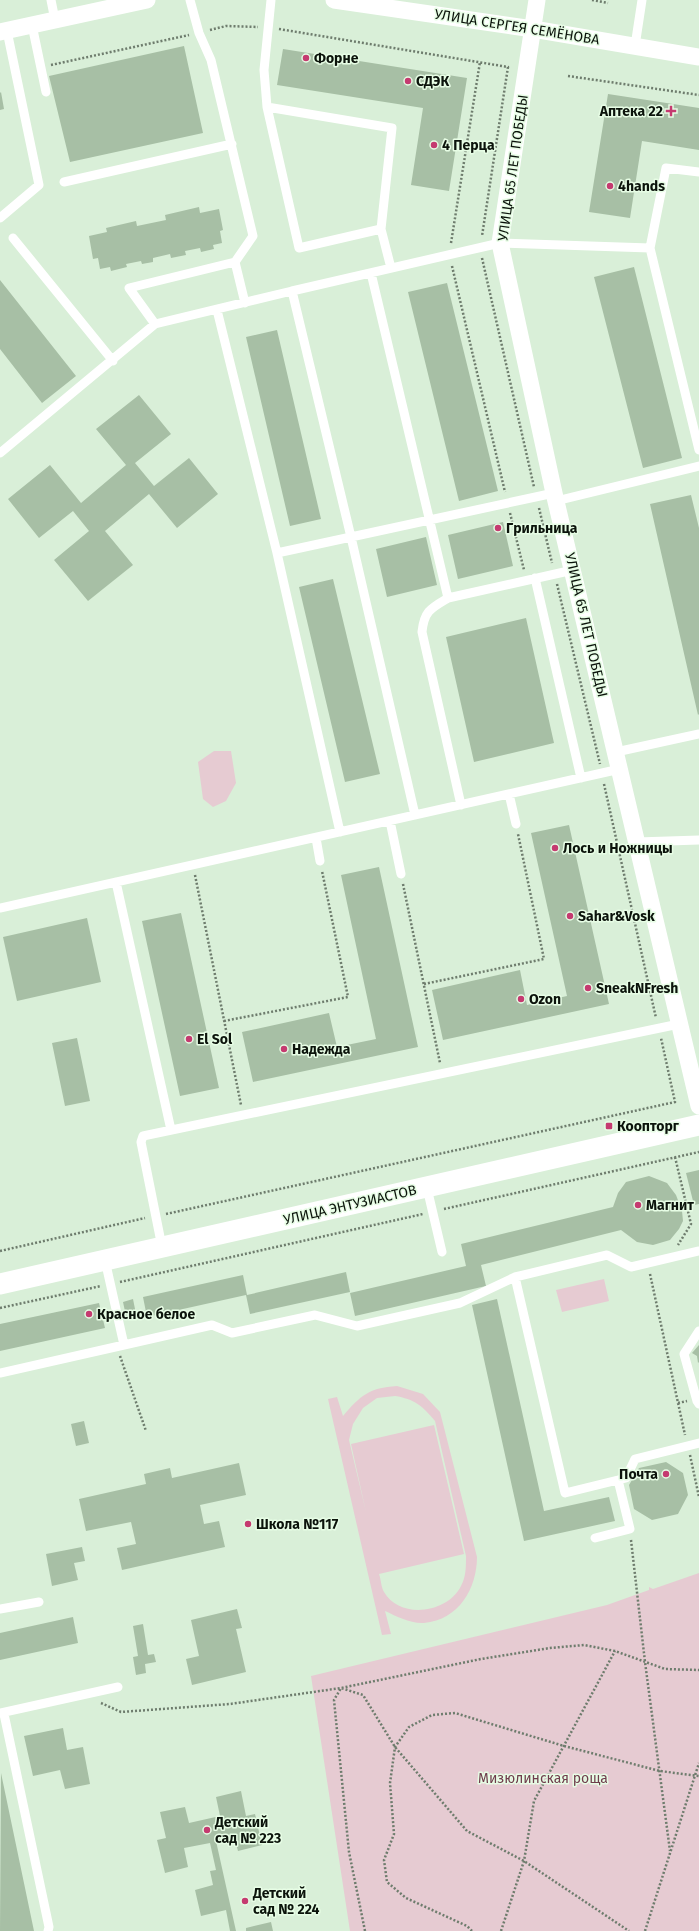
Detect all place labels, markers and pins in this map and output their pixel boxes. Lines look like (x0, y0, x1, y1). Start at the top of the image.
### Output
place label: Форне (314, 50, 359, 67)
marker: Форне (301, 53, 311, 63)
place label: СДЭК (416, 73, 449, 90)
marker: СДЭК (403, 76, 413, 86)
place label: Аптека 22 (599, 103, 663, 120)
marker: Аптека 22 (666, 106, 676, 116)
place label: 4 Перца (442, 137, 495, 154)
marker: 4 Перца (429, 140, 439, 150)
place label: 4hands (618, 178, 665, 195)
marker: 4hands (605, 181, 615, 191)
place label: Грильница (506, 520, 578, 537)
marker: Грильница (493, 523, 503, 533)
place label: Лось и Ножницы (563, 840, 673, 857)
marker: Лось и Ножницы (550, 843, 560, 853)
place label: Sahar&Vosk (578, 908, 655, 925)
marker: Sahar&Vosk (565, 911, 575, 921)
place label: SneakNFresh (596, 980, 678, 997)
marker: SneakNFresh (583, 983, 593, 993)
place label: Ozon (529, 991, 561, 1008)
marker: Ozon (516, 994, 526, 1004)
place label: El Sol (197, 1031, 233, 1048)
marker: El Sol (184, 1034, 194, 1044)
place label: Надежда (292, 1041, 351, 1058)
marker: Надежда (279, 1044, 289, 1054)
place label: Коопторг (617, 1118, 680, 1135)
marker: Коопторг (604, 1121, 614, 1131)
place label: Магнит (646, 1197, 694, 1214)
marker: Магнит (633, 1200, 643, 1210)
place label: Красное белое (97, 1306, 196, 1323)
marker: Красное белое (84, 1309, 94, 1319)
place label: Почта (619, 1466, 658, 1483)
marker: Почта (661, 1469, 671, 1479)
place label: Школа №117 (256, 1516, 339, 1533)
marker: Школа №117 (243, 1519, 253, 1529)
place label: Детский сад № 223 (214, 1814, 281, 1847)
marker: Детский сад № 223 (202, 1825, 212, 1835)
place label: Детский сад № 224 (252, 1885, 320, 1918)
marker: Детский сад № 224 (240, 1896, 250, 1906)

